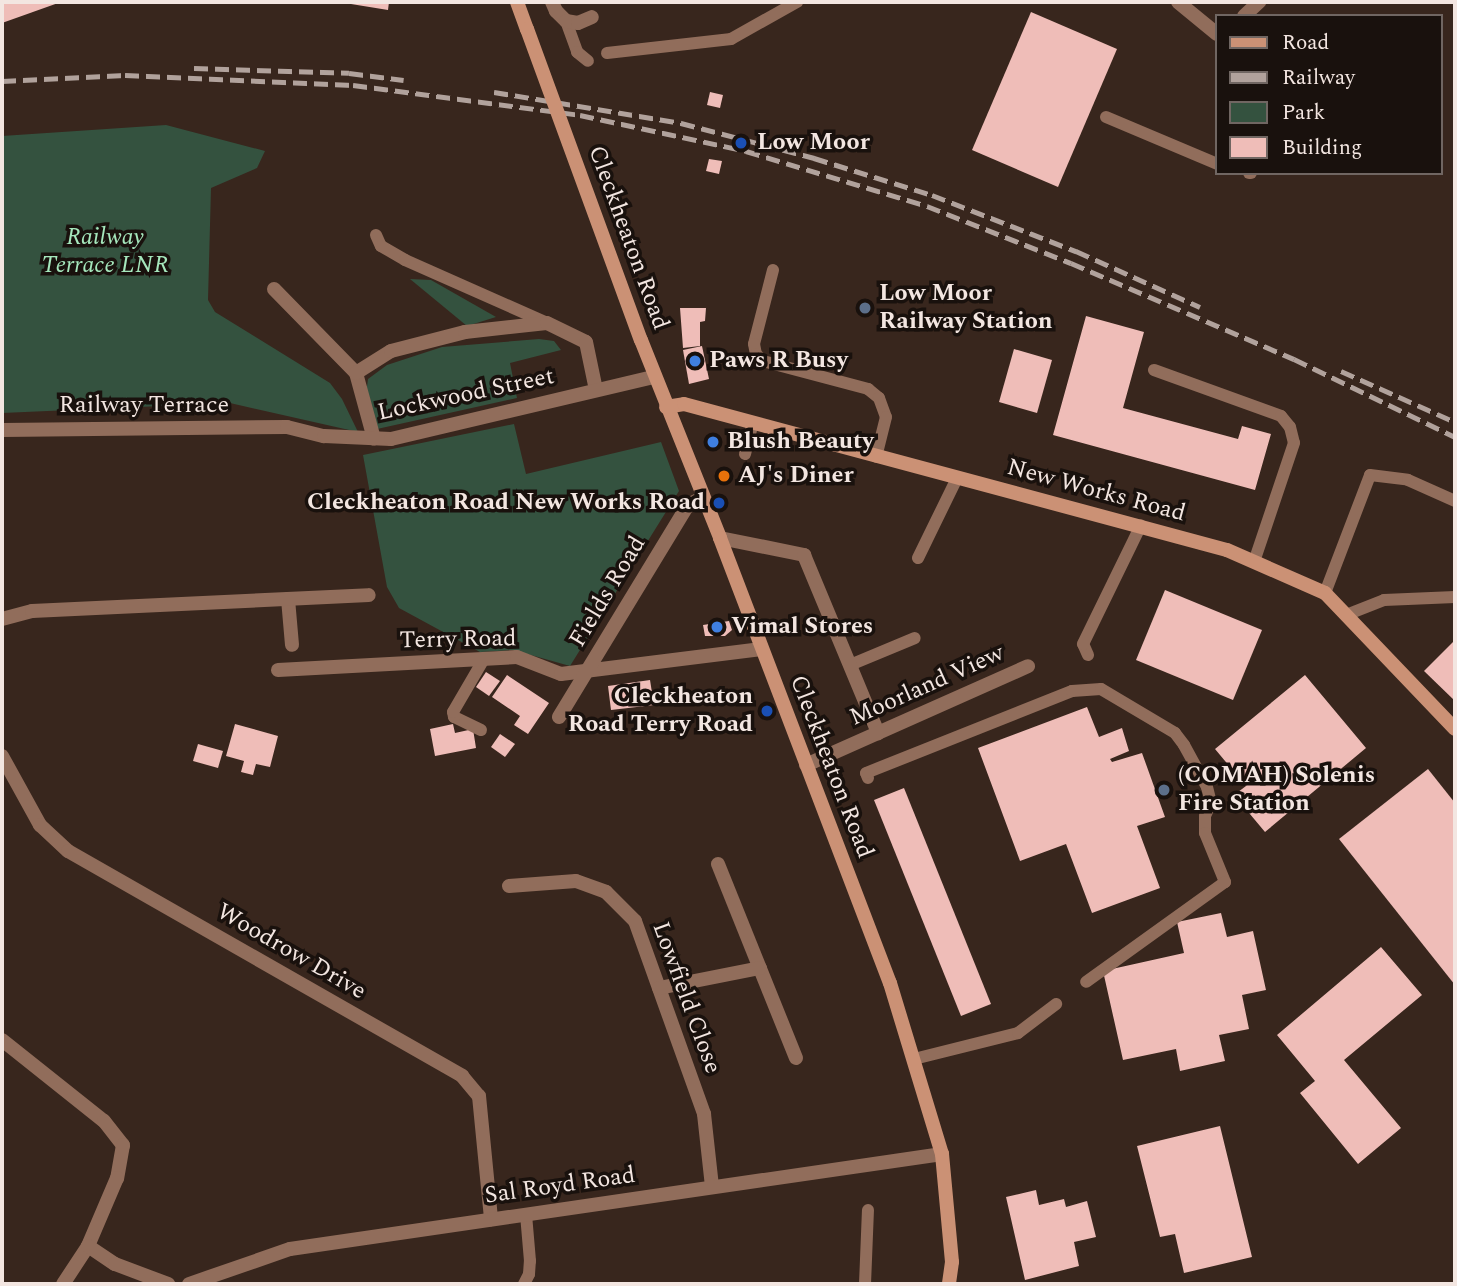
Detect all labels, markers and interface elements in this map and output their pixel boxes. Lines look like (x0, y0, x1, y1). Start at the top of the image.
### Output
legend (1216, 14, 1443, 175)
text: Road (1282, 27, 1329, 59)
text: Railway (1282, 62, 1355, 94)
text: Park (1282, 97, 1325, 129)
place label: Low Moor (757, 129, 870, 157)
text: Building (1282, 132, 1362, 164)
marker: Low Moor (731, 133, 751, 153)
street label: Cleckheaton Road (581, 142, 675, 334)
park label: Railway Terrace LNR (41, 224, 169, 280)
place label: Low Moor Railway Station (879, 280, 1053, 336)
marker: Low Moor Railway Station (857, 300, 873, 316)
place label: Paws R Busy (709, 347, 848, 375)
marker: Paws R Busy (687, 353, 703, 369)
street label: Lockwood Street (375, 362, 557, 428)
street label: Railway Terrace (59, 392, 229, 420)
place label: Blush Beauty (727, 428, 874, 456)
marker: Blush Beauty (705, 434, 721, 450)
street label: New Works Road (1004, 453, 1188, 529)
place label: AJ's Diner (738, 462, 854, 490)
marker: AJ's Diner (716, 468, 732, 484)
place label: Cleckheaton Road New Works Road (307, 489, 705, 517)
marker: Cleckheaton Road New Works Road (711, 495, 727, 511)
street label: Fields Road (564, 531, 652, 653)
place label: Vimal Stores (731, 613, 873, 641)
marker: Vimal Stores (709, 619, 725, 635)
street label: Terry Road (399, 625, 517, 655)
street label: Moorland View (845, 639, 1009, 733)
street label: Cleckheaton Road (783, 671, 879, 863)
place label: Cleckheaton Road Terry Road (568, 683, 753, 739)
marker: Cleckheaton Road Terry Road (759, 703, 775, 719)
place label: (COMAH) Solenis Fire Station (1178, 762, 1375, 818)
marker: (COMAH) Solenis Fire Station (1156, 782, 1172, 798)
street label: Woodrow Drive (211, 898, 371, 1006)
street label: Lowfield Close (645, 918, 727, 1078)
street label: Sal Royd Road (483, 1161, 637, 1211)

